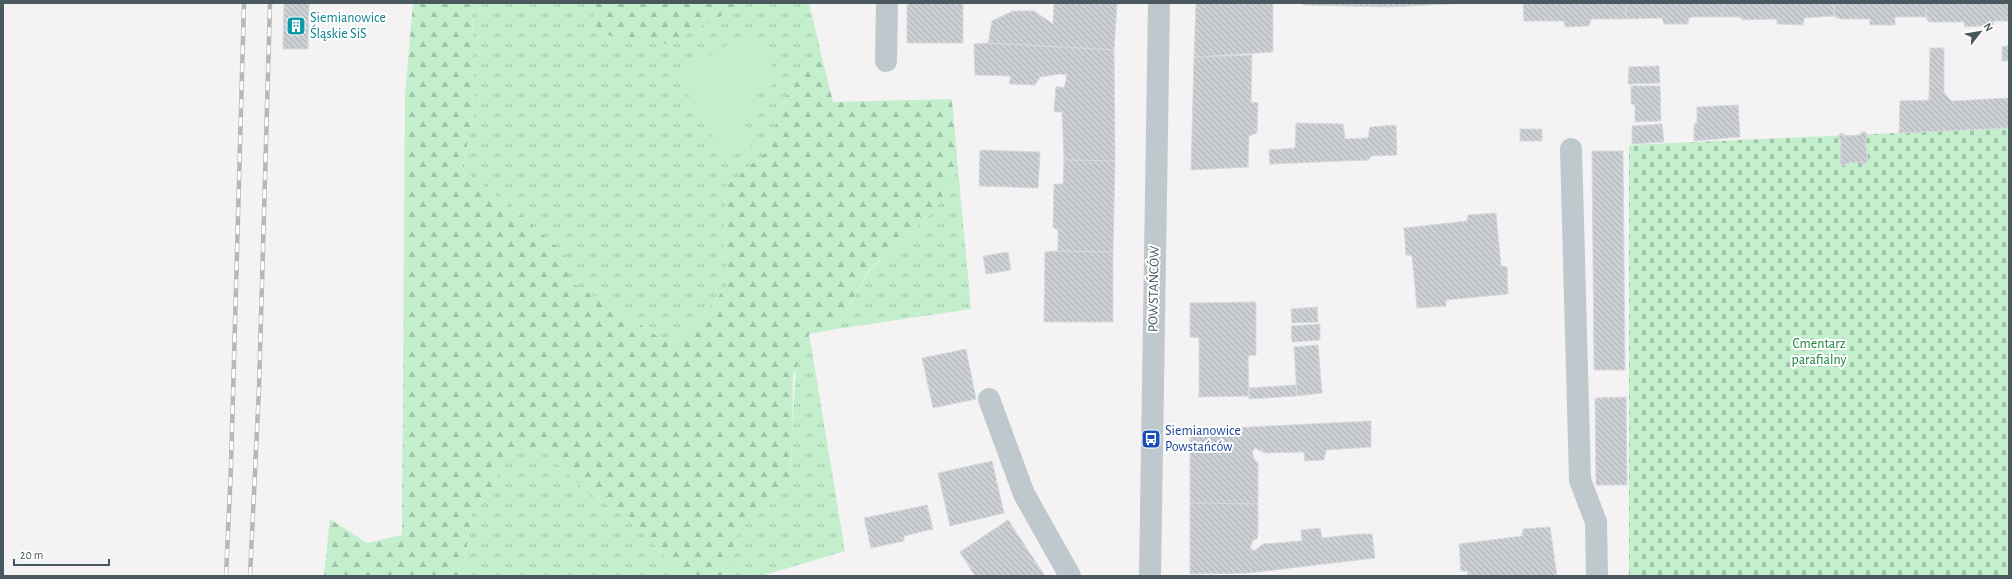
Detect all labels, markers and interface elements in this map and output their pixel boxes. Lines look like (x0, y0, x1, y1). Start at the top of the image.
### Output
place label: Siemianowice Śląskie SiS (310, 11, 386, 41)
north arrow (1960, 12, 2000, 52)
building icon: Siemianowice Śląskie SiS (285, 15, 307, 37)
text: N (1981, 21, 1995, 33)
street label: POWSTAŃCÓW (1143, 245, 1162, 332)
park label: Cmentarz parafialny (1792, 337, 1846, 367)
place label: Siemianowice Powstańców (1165, 424, 1241, 454)
bus stop icon: Siemianowice Powstańców (1140, 428, 1162, 450)
scale bar (14, 541, 109, 567)
text: 20 m (20, 549, 43, 561)

